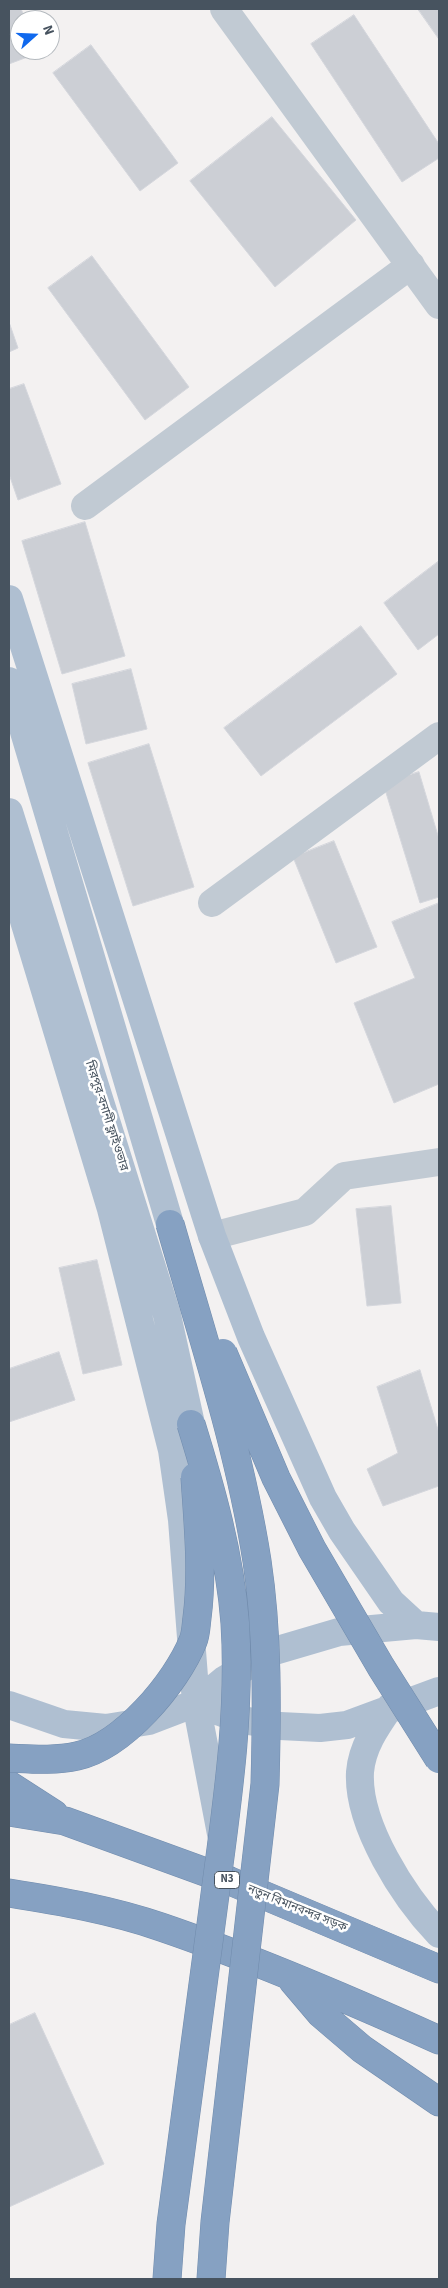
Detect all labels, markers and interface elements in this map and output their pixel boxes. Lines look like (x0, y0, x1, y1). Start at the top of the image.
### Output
north arrow (10, 10, 60, 60)
text: N (37, 22, 59, 38)
street label: মিরপুর-বনানী ফ্লাইওভার (81, 1059, 131, 1173)
road number: N3 (214, 1872, 240, 1888)
street label: নতুন বিমানবন্দর সড়ক (245, 1882, 349, 1936)

